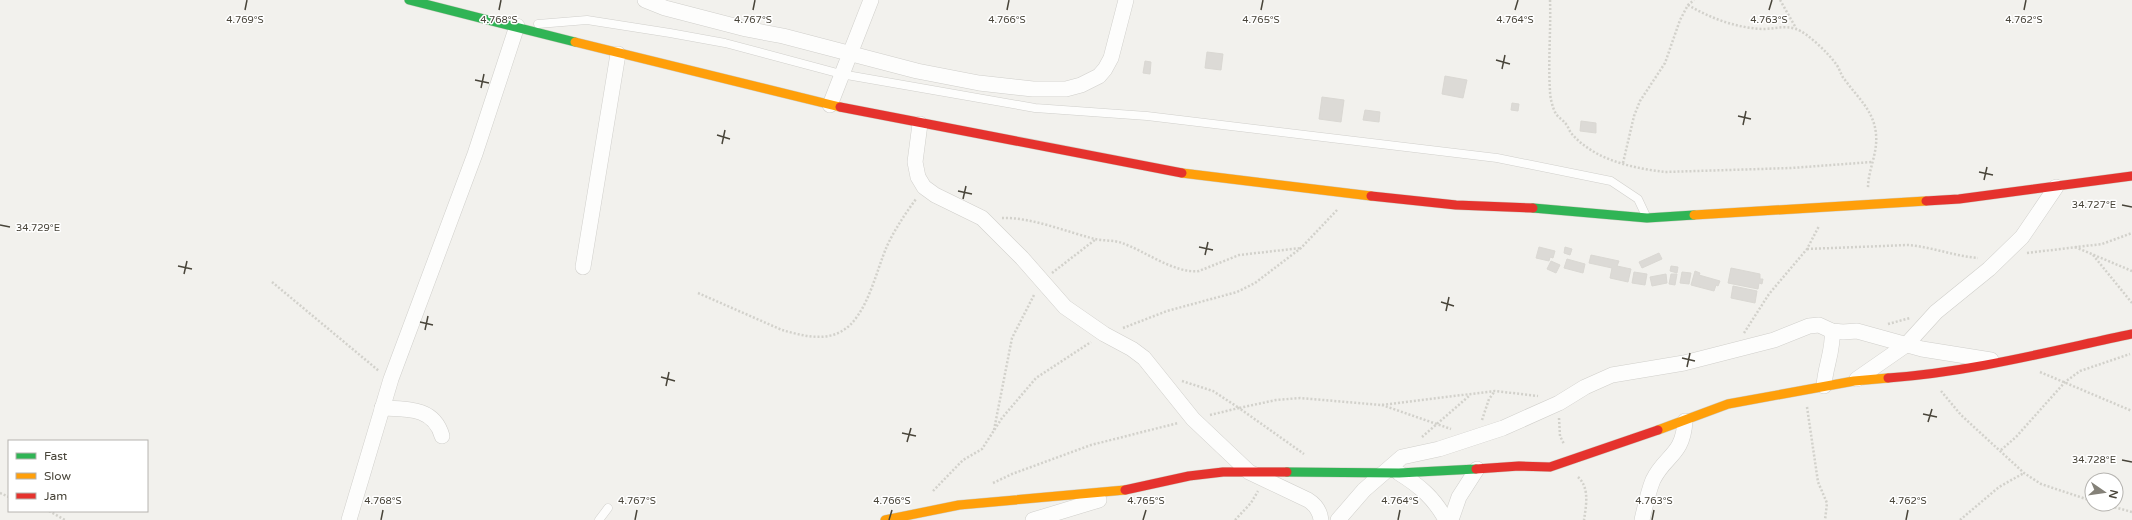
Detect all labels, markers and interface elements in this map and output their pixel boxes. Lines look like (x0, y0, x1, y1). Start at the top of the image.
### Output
text: 4.769°S (226, 14, 264, 26)
text: 4.768°S (480, 14, 518, 26)
text: 4.767°S (734, 14, 772, 26)
text: 4.766°S (988, 14, 1026, 26)
text: 4.765°S (1242, 14, 1280, 26)
text: 4.764°S (1496, 14, 1534, 26)
text: 4.763°S (1750, 14, 1788, 26)
text: 4.762°S (2005, 14, 2043, 26)
text: 34.727°E (2072, 199, 2116, 211)
text: 34.729°E (16, 222, 60, 234)
legend (8, 440, 148, 512)
text: Fast (44, 449, 68, 463)
text: 34.728°E (2072, 454, 2116, 466)
text: Slow (44, 469, 71, 483)
north arrow (2084, 472, 2124, 512)
text: N (2106, 488, 2121, 500)
text: Jam (44, 489, 67, 503)
text: 4.768°S (364, 495, 402, 507)
text: 4.767°S (618, 495, 656, 507)
text: 4.766°S (873, 495, 911, 507)
text: 4.765°S (1127, 495, 1165, 507)
text: 4.764°S (1381, 495, 1419, 507)
text: 4.763°S (1635, 495, 1673, 507)
text: 4.762°S (1889, 495, 1927, 507)

